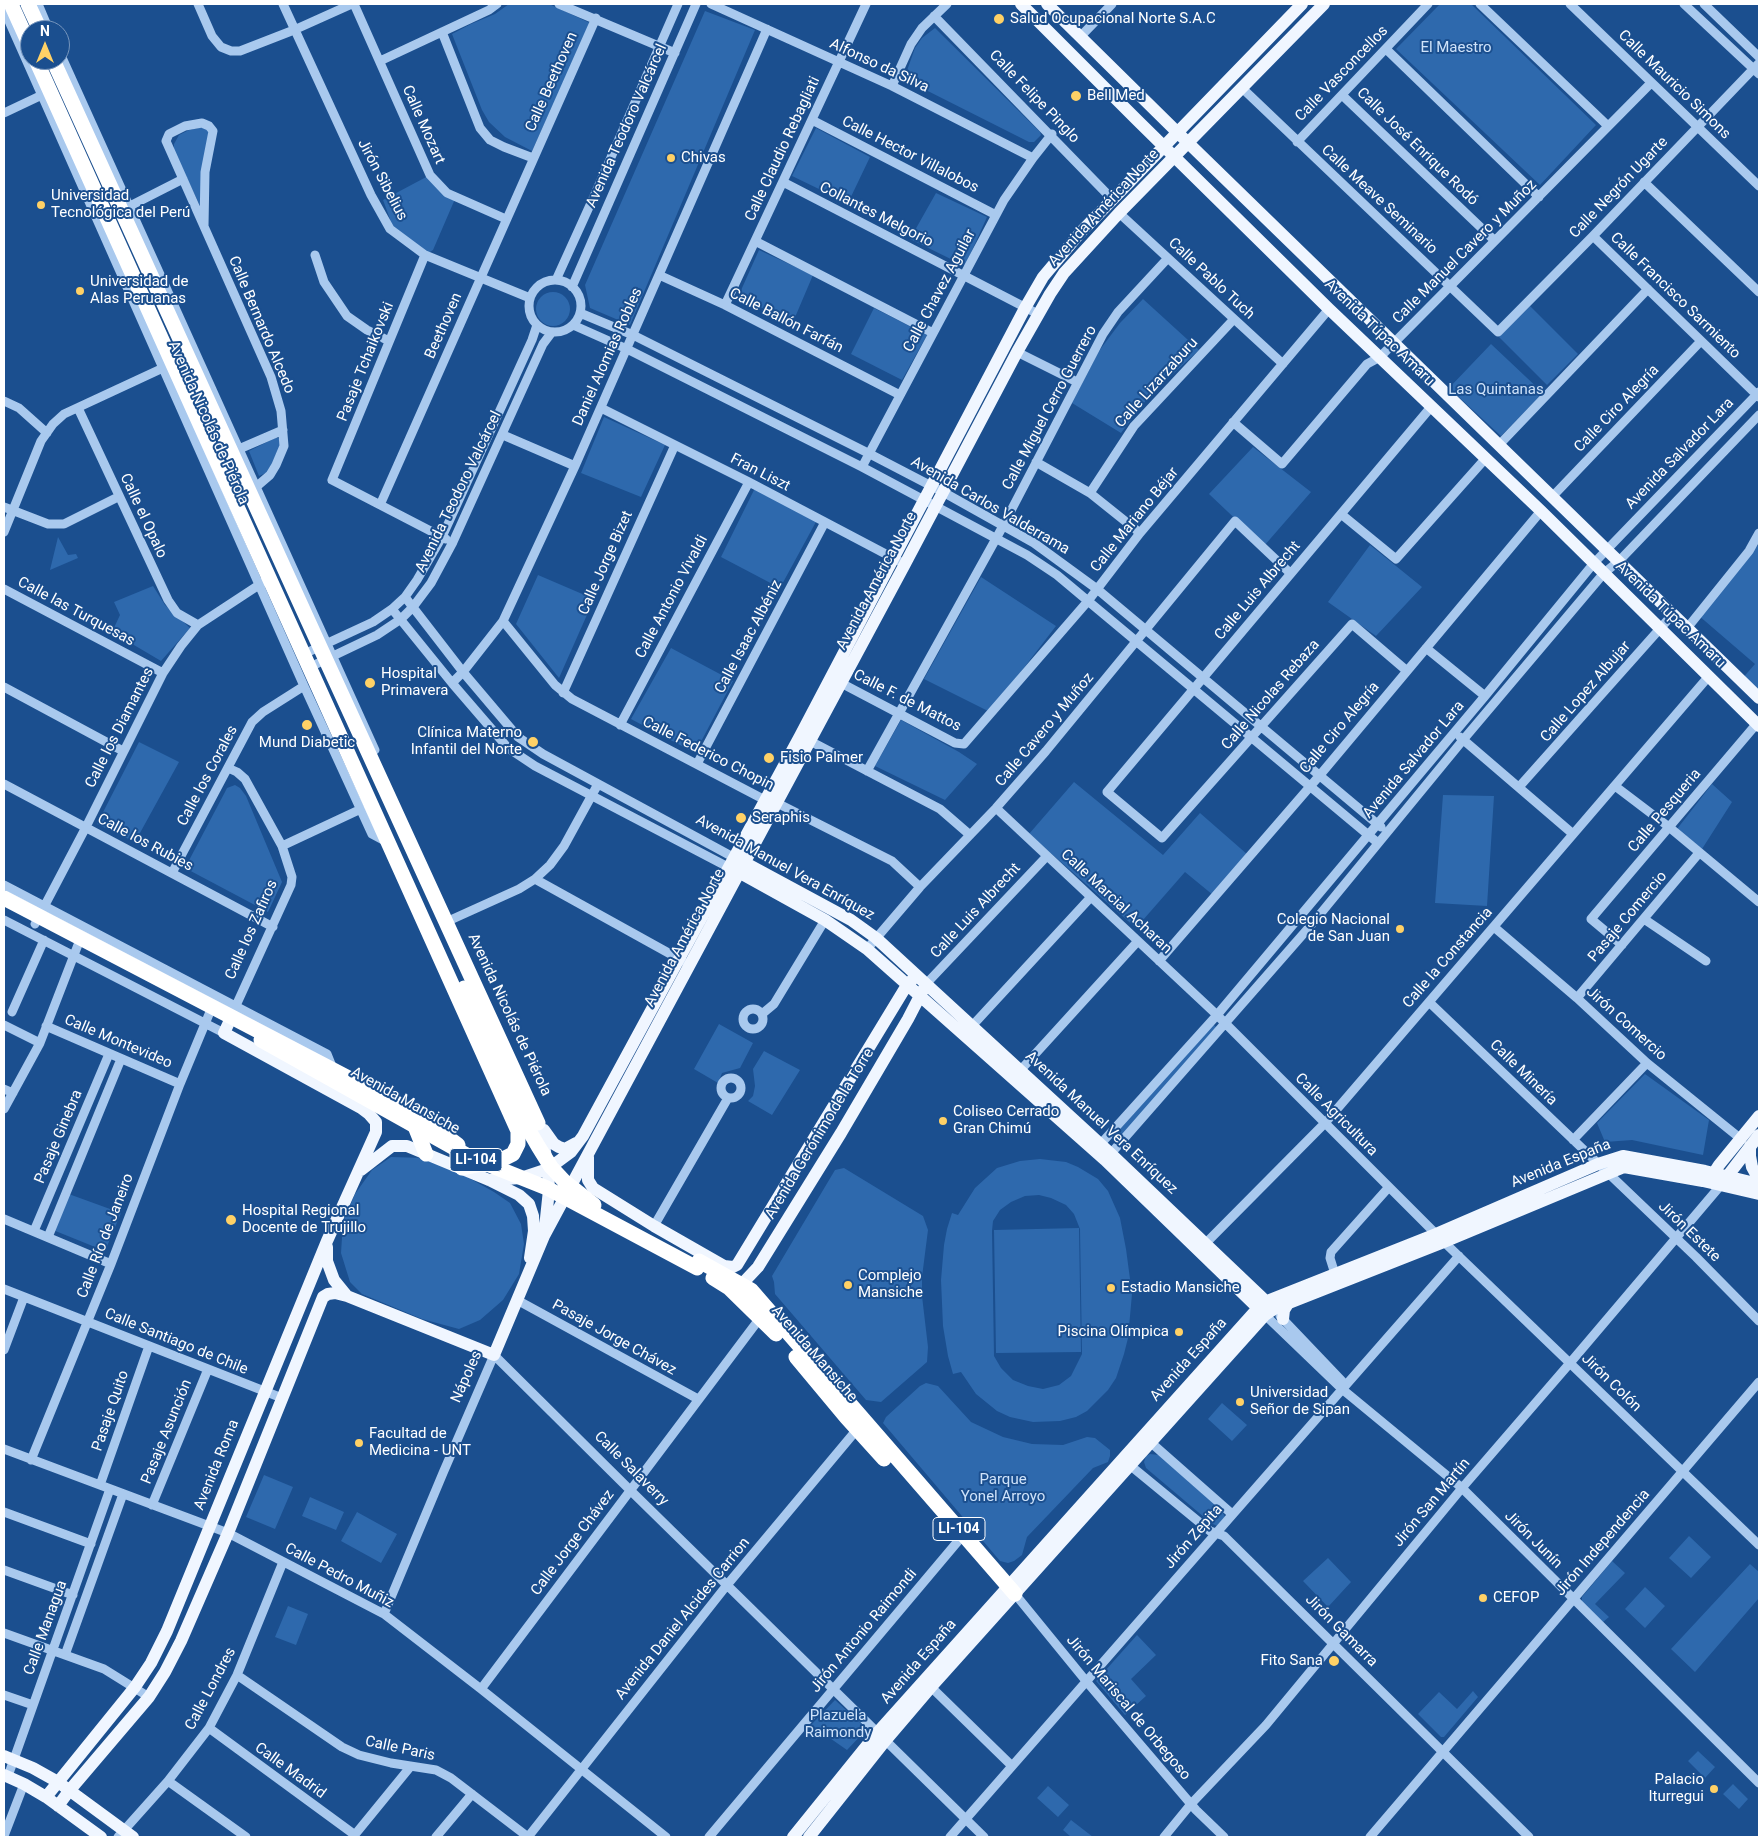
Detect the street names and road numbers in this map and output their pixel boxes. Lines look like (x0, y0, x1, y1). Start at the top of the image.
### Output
street label: Calle Vasconcellos (1292, 22, 1392, 126)
street label: Calle Mauricio Simons (1614, 27, 1734, 143)
street label: Calle Beethoven (522, 29, 582, 135)
street label: Alfonso da Silva (827, 35, 931, 97)
street label: Avenida Teodoro Valcárcel (583, 41, 671, 211)
street label: Calle Felipe Pinglo (985, 47, 1083, 147)
street label: Calle Claudio Rebagliati (742, 74, 824, 224)
street label: Calle Mozart (398, 83, 448, 167)
street label: Calle José Enrique Rodó (1352, 84, 1482, 210)
street label: Calle Hector Villalobos (839, 113, 981, 197)
street label: Calle Negrón Ugarte (1566, 134, 1672, 242)
street label: Jirón Sibelius (353, 136, 411, 224)
street label: Calle Meave Seminario (1317, 142, 1441, 258)
street label: Avenida América Norte (1045, 146, 1163, 270)
street label: Calle Manuel Cavero y Muñoz (1389, 176, 1541, 328)
street label: Collantes Melgorio (816, 179, 936, 251)
street label: Calle Chavez Aguilar (900, 227, 980, 355)
street label: Calle Francisco Sarmiento (1606, 229, 1744, 363)
street label: Calle Pablo Tuch (1164, 234, 1258, 324)
street label: Calle Bernardo Alcedo (224, 254, 298, 396)
street label: Avenida Túpac Amaru (1320, 276, 1438, 390)
street label: Daniel Alomias Robles (569, 285, 647, 429)
street label: Calle Ballón Farfán (726, 285, 846, 357)
street label: Beethoven (421, 290, 467, 362)
street label: Pasaje Tchaikovski (334, 300, 398, 424)
street label: Calle Miguel Cerro Guerrero (999, 323, 1101, 493)
street label: Calle Lizarzaburu (1112, 334, 1202, 432)
street label: Avenida Nicolás de Piérola (164, 338, 252, 508)
street label: Calle Ciro Alegría (1571, 362, 1663, 456)
street label: Avenida Salvador Lara (1622, 395, 1738, 513)
street label: Avenida Teodoro Valcárcel (412, 408, 506, 576)
street label: Fran Liszt (727, 450, 793, 496)
street label: Avenida Carlos Valderrama (907, 453, 1073, 559)
street label: Calle Mariano Béjar (1087, 464, 1183, 576)
street label: Calle el Opalo (116, 471, 170, 561)
street label: Calle Jorge Bizet (575, 508, 637, 618)
street label: Avenida América Norte (833, 509, 921, 653)
street label: Calle Antonio Vivaldi (632, 532, 712, 662)
street label: Calle Luis Albrecht (1211, 538, 1305, 644)
street label: Avenida Túpac Amaru (1611, 558, 1729, 672)
street label: Calle las Turquesas (14, 574, 138, 650)
street label: Calle Isaac Albéniz (712, 577, 786, 697)
street label: Calle Nicolas Rebaza (1218, 636, 1324, 754)
street label: Calle Lopez Albujar (1537, 638, 1635, 746)
street label: Calle los Diamantes (82, 665, 158, 791)
street label: Calle F. de Mattos (850, 666, 964, 736)
street label: Calle Cavero y Muñoz (992, 669, 1098, 791)
street label: Calle Ciro Alegría (1296, 678, 1384, 778)
street label: Avenida Salvador Lara (1360, 698, 1468, 822)
street label: Calle Federico Chopin (639, 713, 777, 795)
street label: Calle los Corales (174, 723, 242, 829)
street label: Calle Pesqueria (1625, 766, 1705, 856)
street label: Calle los Rubies (94, 810, 196, 876)
street label: Avenida Manuel Vera Enríquez (692, 811, 878, 925)
street label: Calle Marcial Acharan (1057, 846, 1175, 958)
street label: Calle Luis Albrecht (927, 860, 1025, 962)
street label: Avenida América Norte (641, 866, 729, 1010)
street label: Pasaje Comercio (1585, 868, 1671, 966)
street label: Calle los Zafiros (222, 877, 282, 983)
street label: Calle la Constancia (1399, 904, 1497, 1012)
street label: Avenida Nicolás de Piérola (463, 931, 555, 1099)
street label: Jirón Comercio (1582, 983, 1670, 1065)
street label: Calle Montevideo (61, 1011, 175, 1073)
street label: Calle Minería (1486, 1036, 1560, 1110)
street label: Avenida Gerónimo de la Torre (762, 1045, 878, 1223)
street label: Avenida Manuel Vera Enríquez (1021, 1048, 1181, 1198)
street label: Avenida Mansiche (347, 1064, 463, 1138)
street label: Calle Agricultura (1291, 1070, 1381, 1160)
street label: Pasaje Ginebra (31, 1087, 87, 1187)
street label: Avenida España (1508, 1136, 1614, 1192)
road number: LI-104 (450, 1148, 502, 1172)
street label: Calle Río de Janeiro (74, 1171, 138, 1301)
street label: Jirón Estete (1654, 1198, 1724, 1266)
street label: Pasaje Jorge Chávez (549, 1296, 679, 1380)
street label: Avenida Mansiche (767, 1302, 861, 1406)
street label: Calle Santiago de Chile (102, 1305, 250, 1379)
street label: Avenida España (1147, 1315, 1231, 1405)
street label: Nápoles (448, 1348, 486, 1406)
street label: Jirón Colón (1577, 1350, 1645, 1416)
street label: Pasaje Quito (89, 1368, 133, 1454)
street label: Pasaje Asunción (138, 1377, 196, 1487)
street label: Avenida Roma (191, 1417, 243, 1513)
street label: Calle Salaverry (590, 1428, 672, 1510)
street label: Jirón San Martín (1390, 1455, 1474, 1551)
street label: Jirón Independencia (1552, 1486, 1654, 1600)
street label: Calle Jorge Chávez (527, 1487, 619, 1599)
street label: Jirón Zepita (1161, 1501, 1227, 1573)
street label: Jirón Junín (1500, 1507, 1566, 1573)
road number: LI-104 (933, 1518, 985, 1540)
street label: Avenida Daniel Alcides Carrion (612, 1534, 754, 1704)
street label: Calle Pedro Muñiz (282, 1540, 396, 1612)
street label: Jirón Antonio Raimondi (807, 1565, 921, 1697)
street label: Calle Managua (21, 1578, 71, 1678)
street label: Jirón Gamarra (1301, 1591, 1381, 1671)
street label: Avenida España (877, 1616, 961, 1708)
street label: Jirón Mariscal de Orbegoso (1062, 1632, 1194, 1784)
street label: Calle Londres (182, 1645, 240, 1733)
street label: Calle Paris (363, 1733, 437, 1765)
street label: Calle Madrid (251, 1739, 329, 1803)

